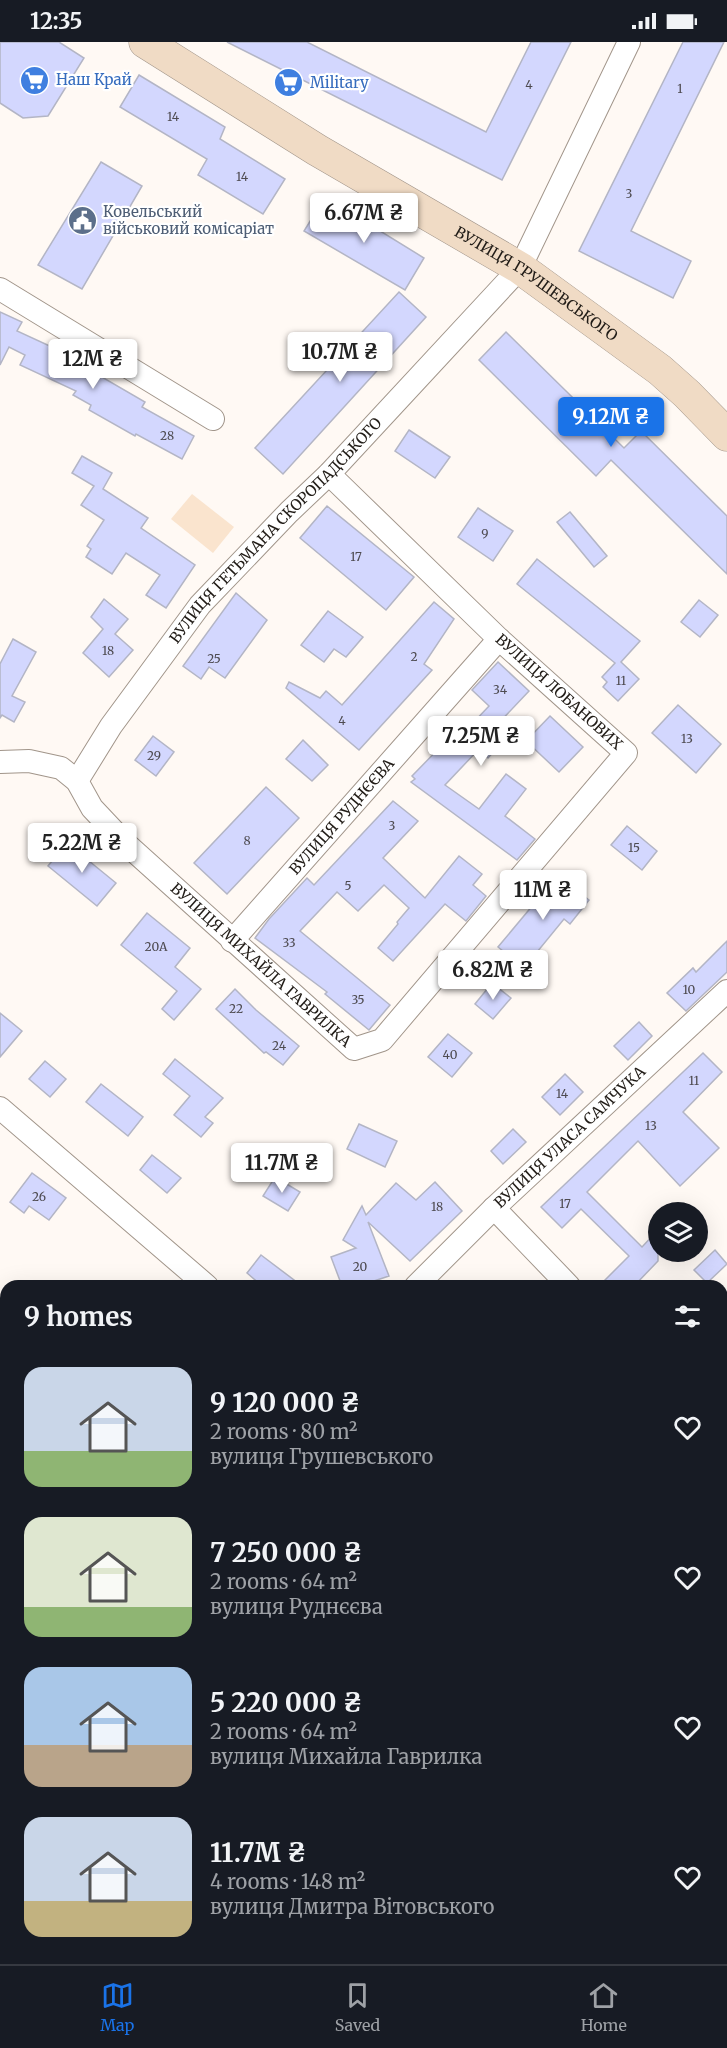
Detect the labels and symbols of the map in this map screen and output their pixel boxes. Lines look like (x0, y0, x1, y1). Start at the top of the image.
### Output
supermarket icon: Наш Край (19, 64, 51, 96)
supermarket icon: Military (273, 67, 305, 99)
place label: Наш Край (56, 70, 132, 89)
place label: Military (310, 73, 369, 92)
house number: 4 (525, 77, 533, 92)
house number: 1 (677, 81, 683, 96)
house number: 14 (167, 109, 180, 124)
house number: 14 (236, 169, 249, 184)
house number: 3 (626, 186, 633, 201)
pin: 6.67M ₴ (309, 193, 419, 244)
place label: Ковельський військовий комісаріат (103, 202, 274, 238)
public building icon: Ковельський військовий комісаріат (66, 205, 98, 237)
street label: ВУЛИЦЯ ГРУШЕВСЬКОГО (451, 222, 622, 345)
pin: 10.7M ₴ (285, 332, 395, 383)
pin: 12M ₴ (51, 339, 135, 390)
pin: 9.12M ₴ (556, 397, 666, 448)
street label: ВУЛИЦЯ ГЕТЬМАНА СКОРОПАДСЬКОГО (165, 413, 386, 647)
house number: 28 (160, 428, 174, 443)
house number: 9 (481, 526, 489, 541)
house number: 17 (350, 549, 362, 564)
street label: ВУЛИЦЯ ЛОБАНОВИХ (492, 630, 627, 754)
house number: 18 (102, 643, 114, 658)
house number: 2 (410, 649, 418, 664)
house number: 25 (207, 651, 221, 666)
house number: 11 (616, 673, 627, 688)
house number: 34 (493, 682, 508, 697)
house number: 4 (338, 713, 346, 728)
pin: 7.25M ₴ (426, 716, 536, 767)
house number: 13 (681, 731, 693, 746)
house number: 29 (147, 748, 161, 763)
street label: ВУЛИЦЯ РУДНЄЄВА (285, 754, 398, 879)
house number: 3 (389, 818, 396, 833)
pin: 5.22M ₴ (27, 823, 137, 874)
house number: 8 (243, 833, 251, 848)
house number: 15 (628, 840, 640, 855)
pin: 11M ₴ (501, 870, 585, 921)
house number: 5 (344, 878, 352, 893)
street label: ВУЛИЦЯ МИХАЙЛА ГАВРИЛКА (167, 879, 356, 1051)
house number: 33 (282, 935, 296, 950)
house number: 20А (145, 939, 168, 954)
pin: 6.82M ₴ (438, 950, 548, 1001)
house number: 10 (683, 982, 696, 997)
house number: 35 (351, 992, 365, 1007)
house number: 22 (229, 1001, 243, 1016)
house number: 24 (272, 1038, 287, 1053)
house number: 40 (443, 1047, 458, 1062)
street label: ВУЛИЦЯ УЛАСА САМЧУКА (490, 1062, 649, 1212)
house number: 11 (689, 1073, 700, 1088)
house number: 14 (556, 1086, 569, 1101)
house number: 13 (645, 1118, 657, 1133)
pin: 11.7M ₴ (227, 1143, 337, 1194)
house number: 26 (32, 1189, 46, 1204)
house number: 17 (559, 1196, 571, 1211)
house number: 18 (431, 1199, 443, 1214)
house number: 20 (353, 1259, 368, 1274)

